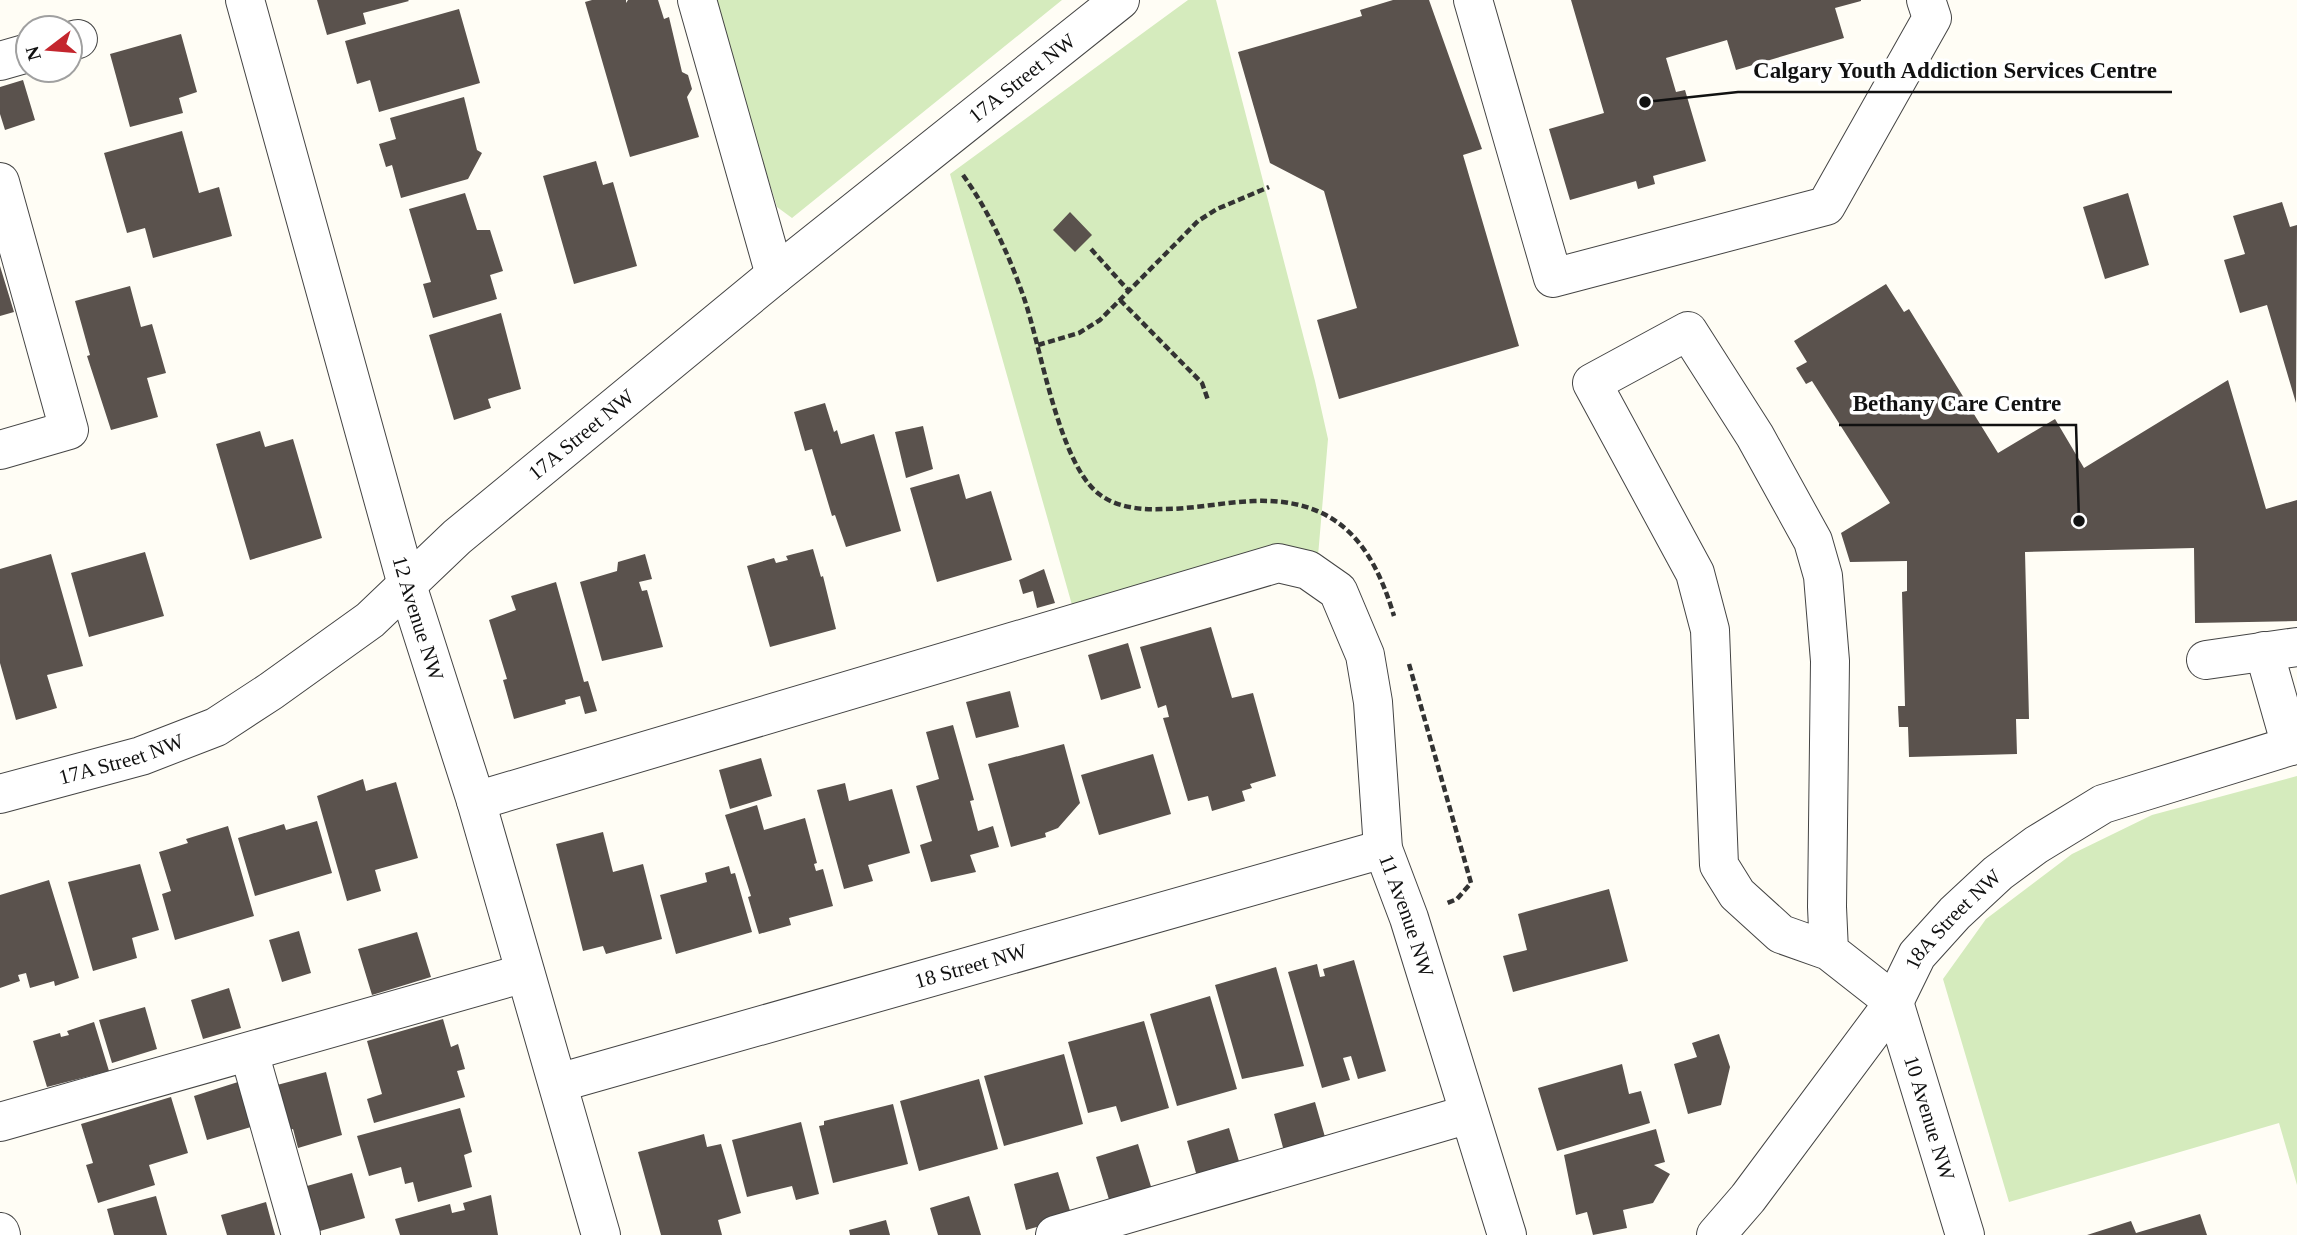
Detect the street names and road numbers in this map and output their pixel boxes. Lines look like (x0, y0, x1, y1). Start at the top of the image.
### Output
street label: 17A Street NW (964, 28, 1080, 128)
street label: 17A Street NW (523, 384, 639, 485)
street label: 12 Avenue NW (388, 553, 449, 684)
street label: 17A Street NW (56, 729, 187, 790)
street label: 11 Avenue NW (1374, 851, 1439, 980)
street label: 18A Street NW (1900, 864, 2006, 973)
street label: 18 Street NW (912, 939, 1030, 993)
street label: 10 Avenue NW (1899, 1053, 1960, 1183)

